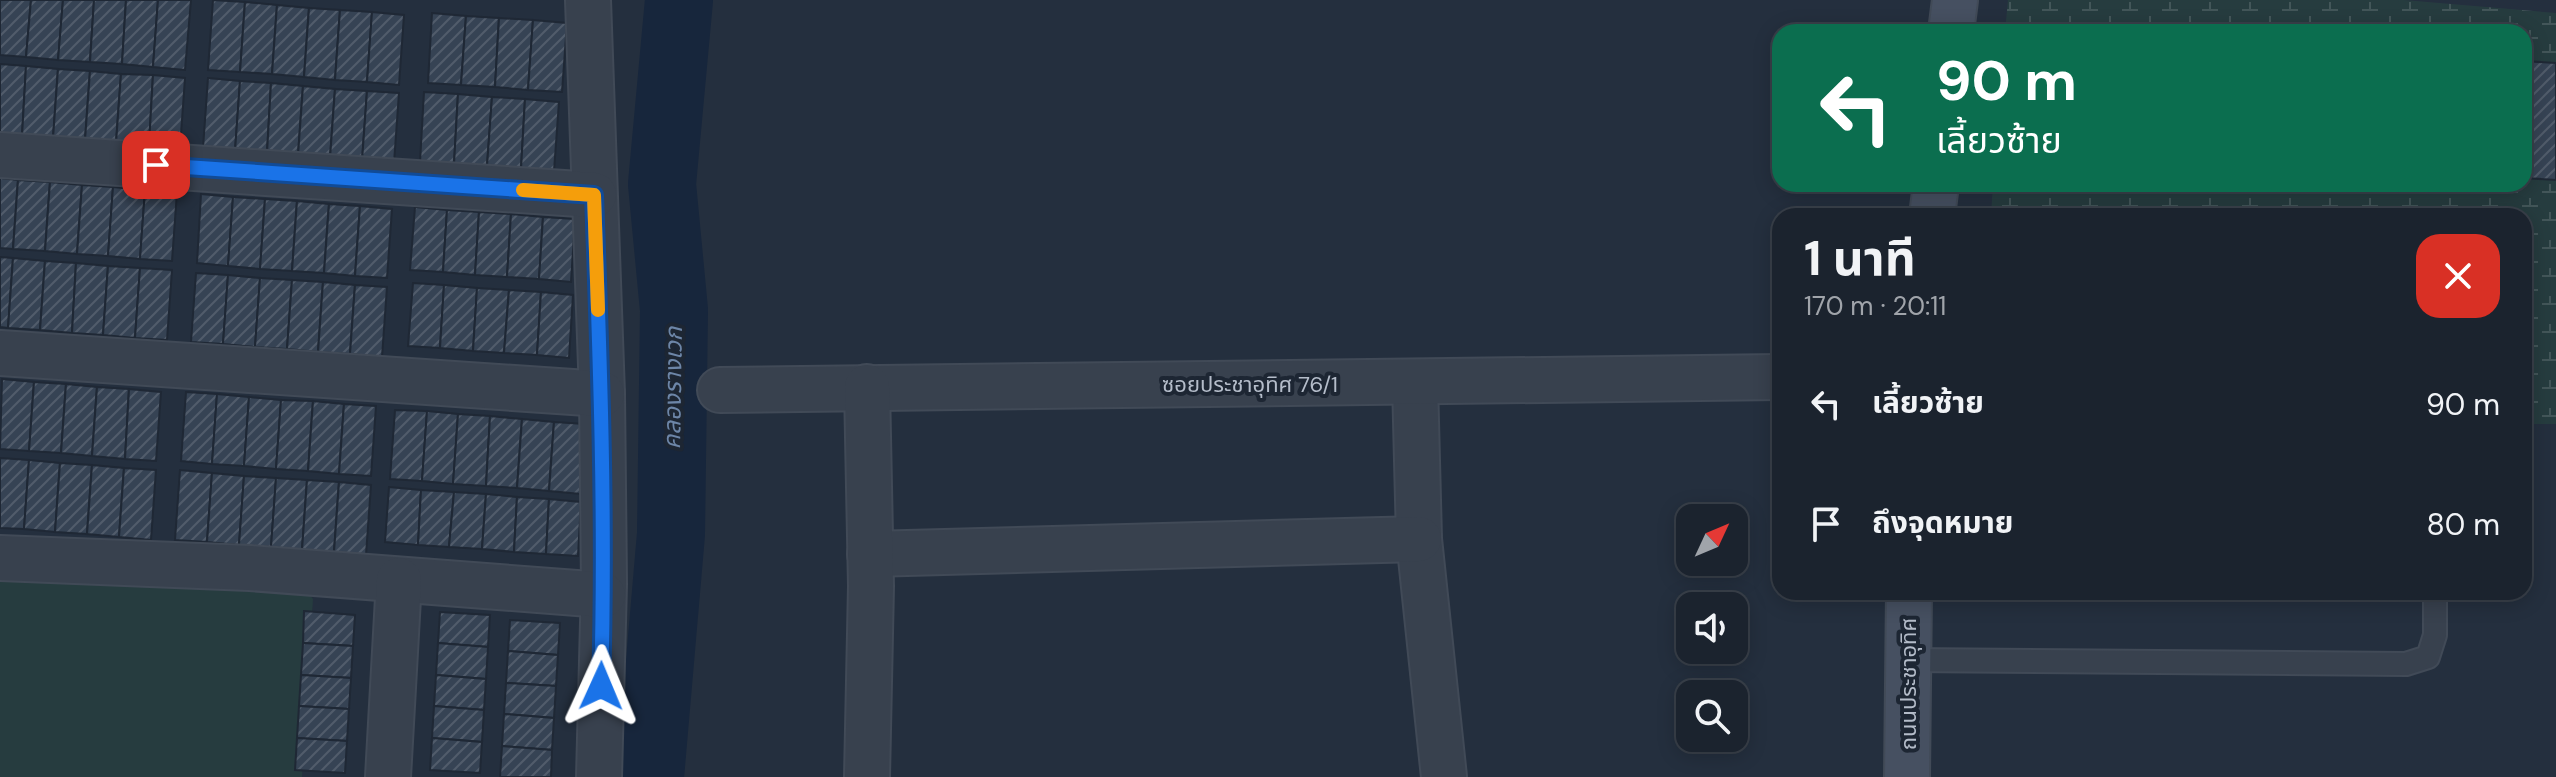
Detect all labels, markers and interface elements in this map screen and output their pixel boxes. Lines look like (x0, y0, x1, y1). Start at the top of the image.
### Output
text: 90 m (1936, 44, 2077, 117)
icon: left (1804, 56, 1908, 160)
text: เลี้ยวซ้าย (1936, 117, 2062, 164)
pin (122, 131, 190, 199)
icon: arrive (134, 143, 178, 187)
text: 1 นาที (1804, 227, 1916, 290)
button: close (2416, 234, 2500, 318)
text: 170 m · 20:11 (1804, 289, 1946, 323)
water label: คลองรางเวก (656, 325, 689, 450)
street label: ซอยประชาอุทิศ 76/1 (1162, 370, 1338, 399)
icon: left (1804, 382, 1848, 426)
text: เลี้ยวซ้าย (1872, 383, 1984, 422)
text: 90 m (2426, 385, 2500, 424)
icon: arrive (1804, 502, 1848, 546)
text: ถึงจุดหมาย (1872, 503, 2013, 542)
north arrow (1676, 504, 1748, 576)
map controls (1676, 504, 1748, 752)
text: 80 m (2427, 505, 2500, 544)
button: sound (1676, 592, 1748, 664)
street label: ถนนประชาอุทิศ (1894, 618, 1923, 750)
position arrow (559, 644, 643, 728)
button: search (1676, 680, 1748, 752)

